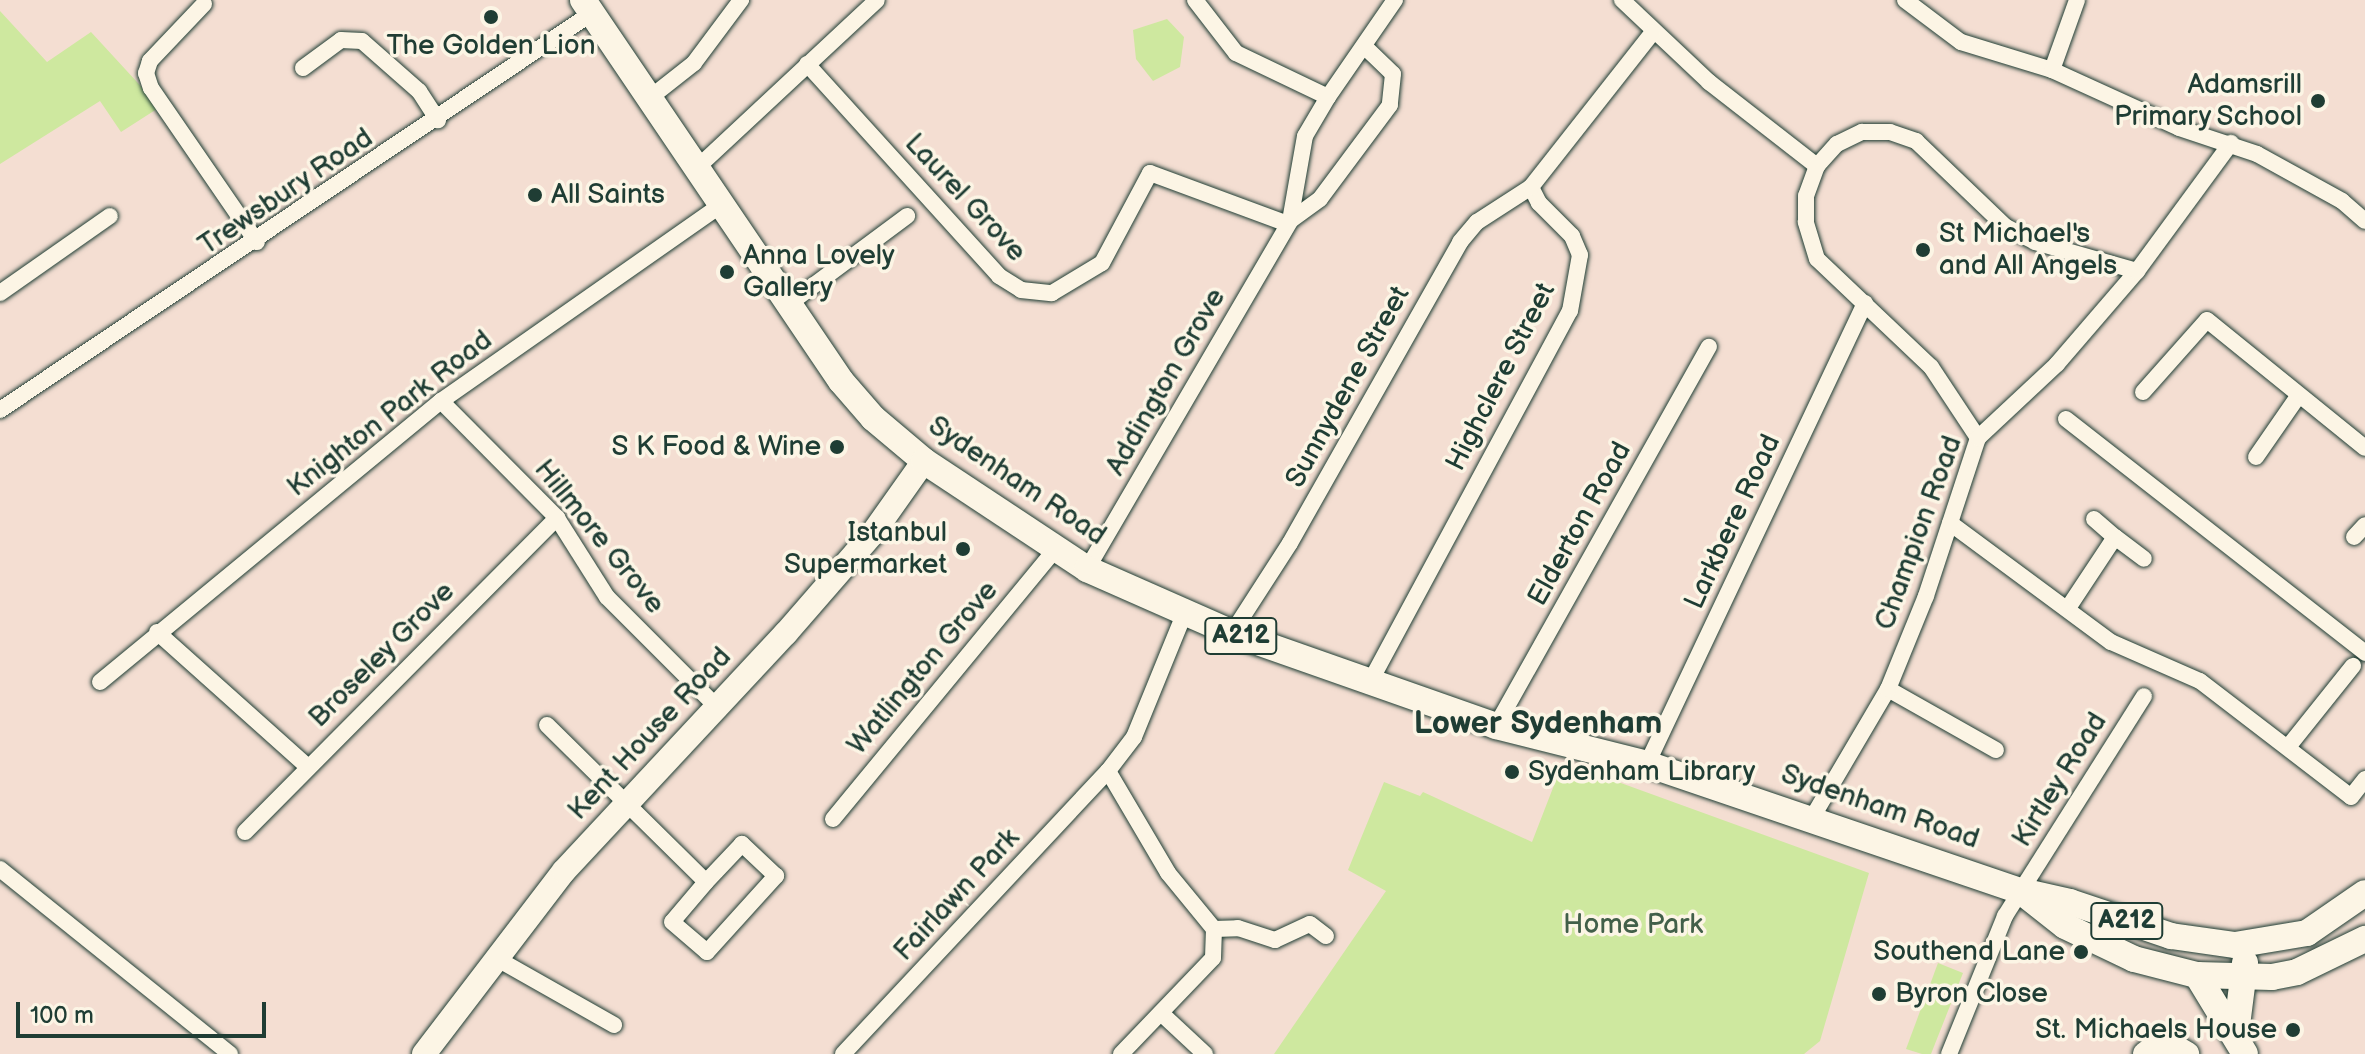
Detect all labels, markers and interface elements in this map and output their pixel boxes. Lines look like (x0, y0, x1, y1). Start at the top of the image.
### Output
marker: The Golden Lion (482, 8, 500, 26)
place label: The Golden Lion (386, 29, 596, 63)
place label: Adamsrill Primary School (2112, 68, 2302, 134)
marker: Adamsrill Primary School (2309, 92, 2327, 110)
street label: Trewsbury Road (192, 121, 380, 263)
street label: Laurel Grove (897, 127, 1033, 269)
place label: All Saints (551, 178, 665, 212)
marker: All Saints (526, 186, 544, 204)
place label: St Michael's and All Angels (1939, 217, 2117, 283)
place label: Anna Lovely Gallery (743, 239, 895, 305)
marker: St Michael's and All Angels (1914, 241, 1932, 259)
marker: Anna Lovely Gallery (718, 263, 736, 281)
street label: Highclere Street (1439, 277, 1563, 477)
street label: Sunnydene Street (1279, 280, 1417, 494)
street label: Addington Grove (1099, 283, 1233, 481)
street label: Knighton Park Road (281, 324, 499, 504)
street label: Sydenham Road (922, 409, 1112, 553)
street label: Larkbere Road (1678, 429, 1788, 615)
place label: S K Food & Wine (610, 430, 821, 464)
street label: Champion Road (1868, 431, 1970, 635)
street label: Elderton Road (1521, 436, 1639, 612)
marker: S K Food & Wine (828, 438, 846, 456)
street label: Hillmore Grove (527, 453, 671, 621)
place label: Istanbul Supermarket (784, 516, 947, 582)
marker: Istanbul Supermarket (954, 540, 972, 558)
street label: Watlington Grove (841, 574, 1005, 762)
street label: Broseley Grove (302, 575, 462, 735)
road number: A212 (1203, 614, 1279, 658)
street label: Kent House Road (561, 641, 739, 827)
district label: Lower Sydenham (1414, 705, 1662, 743)
street label: Kirtley Road (2005, 706, 2115, 854)
place label: Sydenham Library (1528, 755, 1755, 789)
street label: Sydenham Road (1777, 757, 1983, 857)
marker: Sydenham Library (1503, 763, 1521, 781)
street label: Fairlawn Park (887, 822, 1027, 968)
road number: A212 (2089, 899, 2165, 943)
park label: Home Park (1563, 908, 1703, 942)
place label: Southend Lane (1873, 935, 2065, 969)
marker: Southend Lane (2072, 943, 2090, 961)
place label: Byron Close (1895, 977, 2048, 1011)
marker: Byron Close (1870, 985, 1888, 1003)
scale bar (20, 986, 270, 1036)
text: 100 m (30, 1001, 94, 1030)
place label: St. Michaels House (2035, 1013, 2277, 1047)
marker: St. Michaels House (2284, 1021, 2302, 1039)

